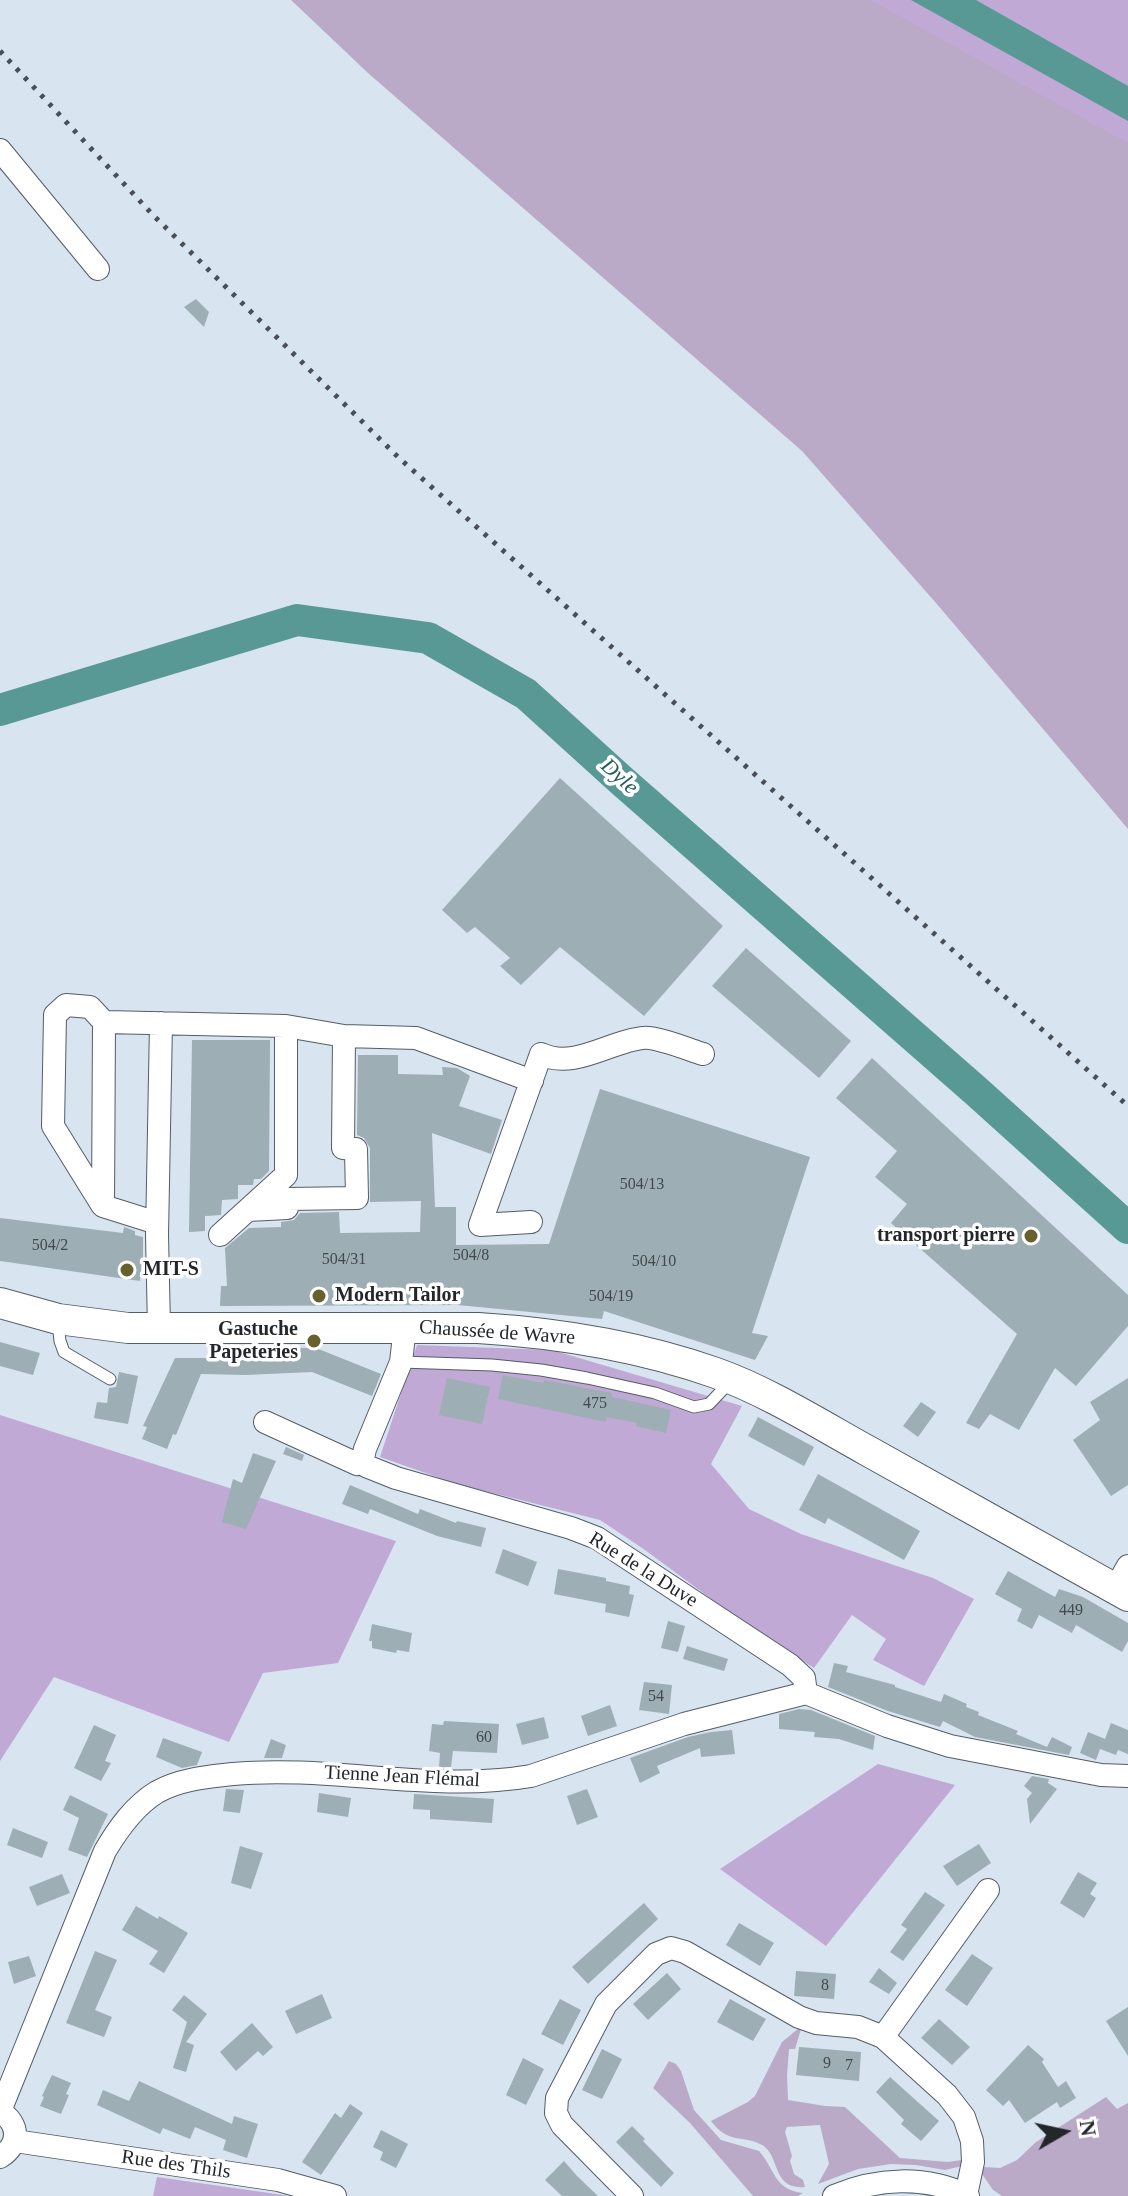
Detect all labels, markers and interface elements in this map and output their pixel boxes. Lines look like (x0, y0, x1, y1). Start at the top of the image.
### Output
water label: Dyle (595, 753, 643, 801)
house number: 504/13 (620, 1175, 664, 1195)
place label: transport pierre (877, 1224, 1015, 1248)
marker: transport pierre (1022, 1227, 1040, 1245)
house number: 504/2 (32, 1236, 68, 1256)
house number: 504/8 (453, 1246, 489, 1266)
house number: 504/31 (322, 1250, 366, 1270)
house number: 504/10 (632, 1252, 676, 1272)
place label: MIT-S (143, 1258, 199, 1282)
marker: MIT-S (118, 1261, 136, 1279)
place label: Modern Tailor (335, 1284, 460, 1308)
marker: Modern Tailor (310, 1287, 328, 1305)
house number: 504/19 (589, 1287, 633, 1307)
street label: Chaussée de Wavre (418, 1316, 576, 1350)
place label: Gastuche Papeteries (209, 1318, 298, 1365)
marker: Gastuche Papeteries (305, 1332, 323, 1350)
house number: 475 (583, 1394, 607, 1414)
street label: Rue de la Duve (584, 1527, 702, 1613)
house number: 449 (1059, 1601, 1083, 1621)
house number: 54 (648, 1687, 664, 1707)
house number: 60 (476, 1728, 492, 1748)
street label: Tienne Jean Flémal (324, 1761, 480, 1793)
house number: 8 (821, 1976, 829, 1996)
house number: 9 (823, 2054, 831, 2074)
house number: 7 (845, 2056, 853, 2076)
north arrow (1024, 2092, 1104, 2172)
text: N (1075, 2118, 1102, 2138)
street label: Rue des Thils (120, 2145, 232, 2185)

